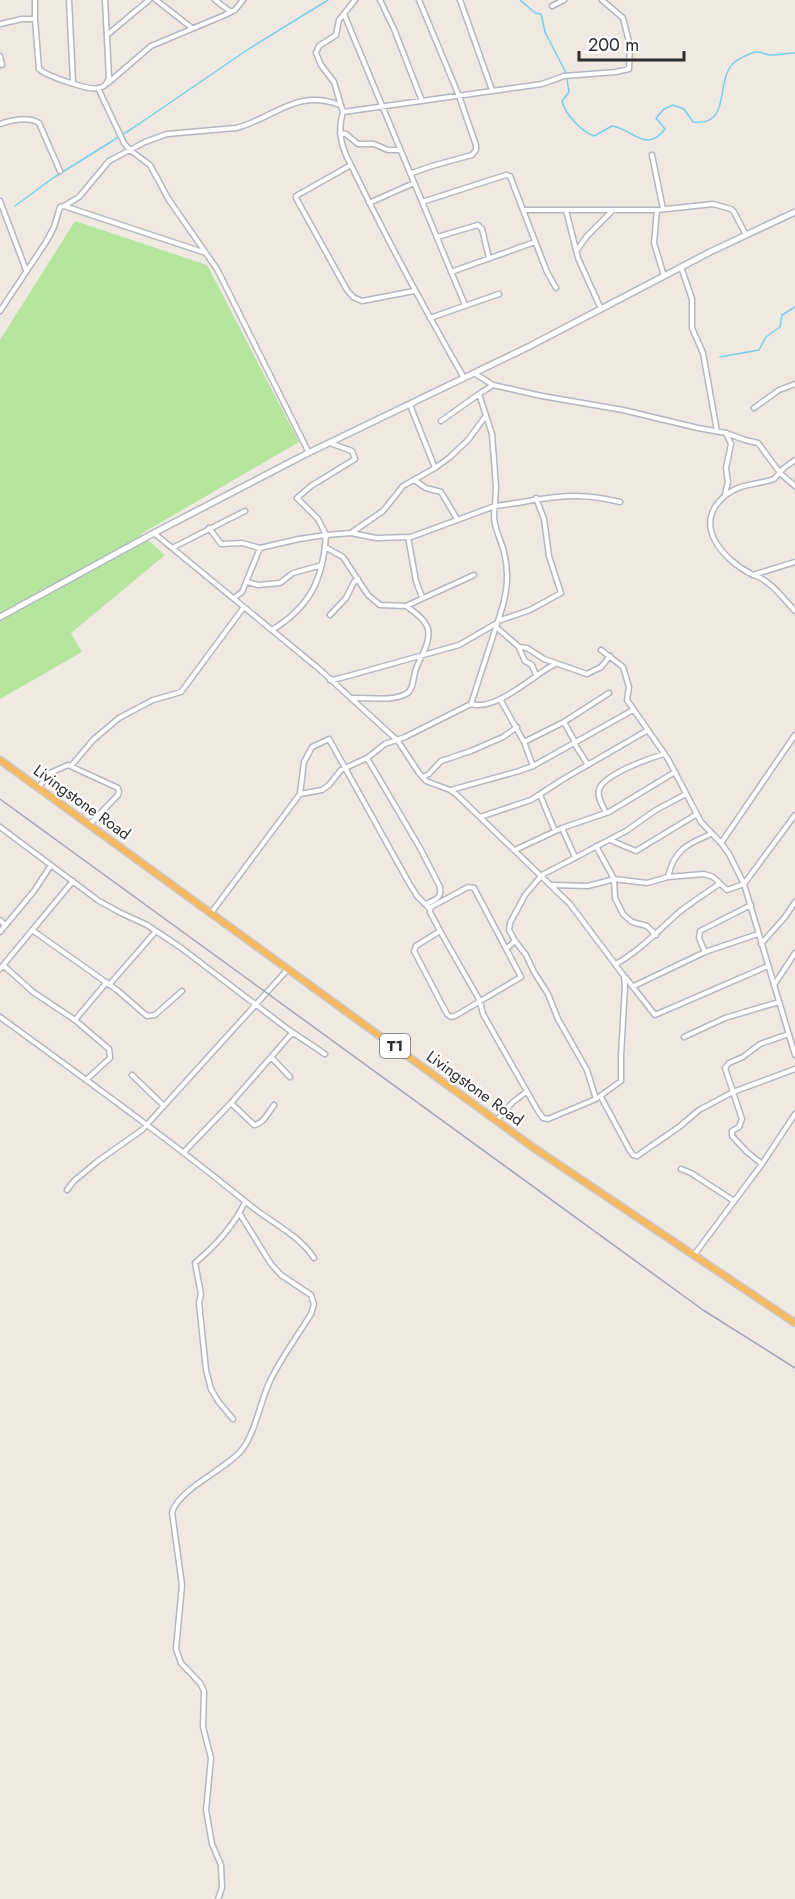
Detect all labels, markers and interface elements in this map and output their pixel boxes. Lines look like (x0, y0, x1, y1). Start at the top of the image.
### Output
scale bar (579, 24, 684, 62)
text: 200 m (588, 32, 639, 58)
street label: Livingstone Road (29, 759, 135, 845)
road number: T1 (380, 1034, 410, 1058)
street label: Livingstone Road (422, 1045, 528, 1131)

